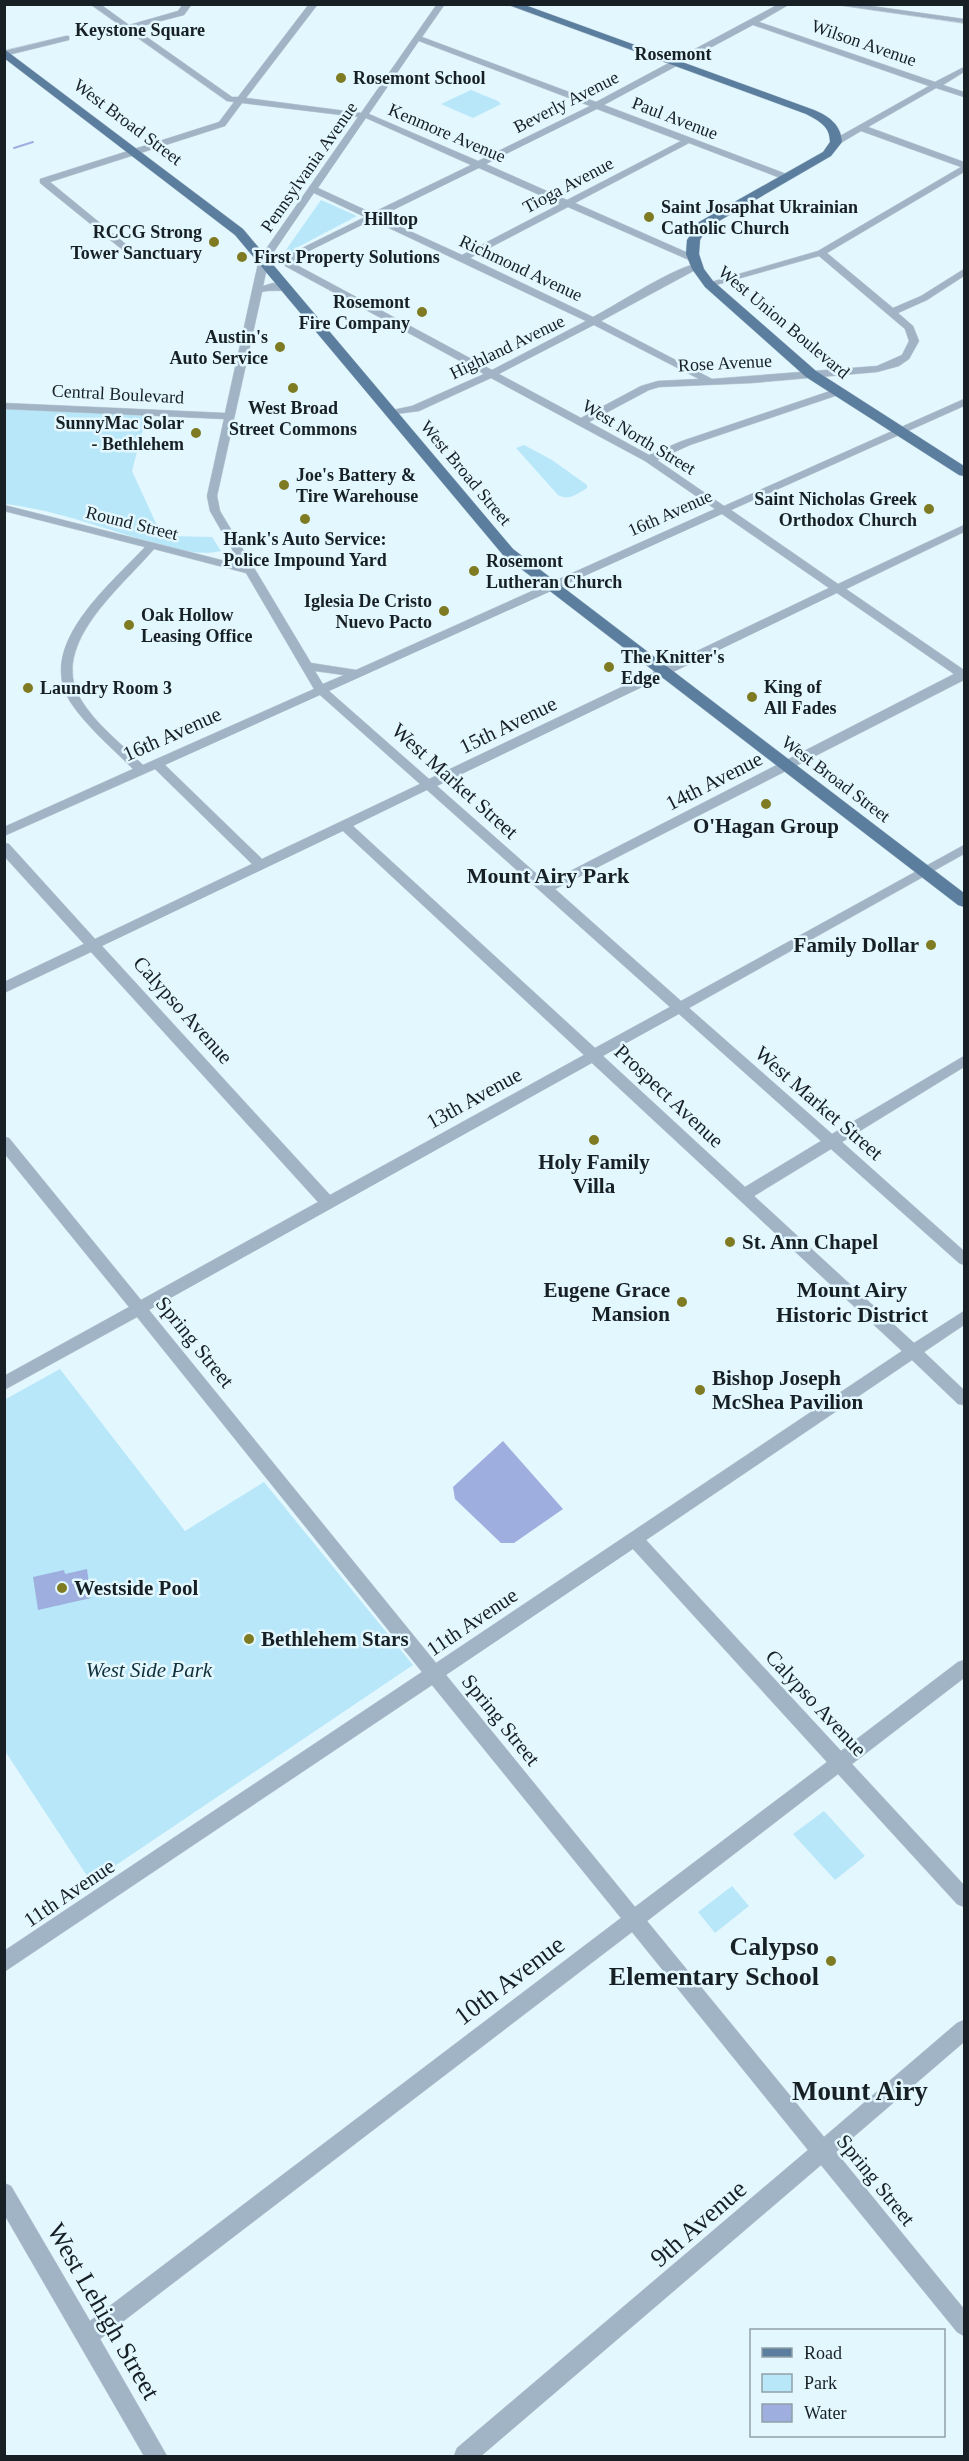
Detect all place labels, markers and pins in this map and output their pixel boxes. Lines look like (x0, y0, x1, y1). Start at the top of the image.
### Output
place label: Rosemont School (353, 68, 486, 88)
marker: Rosemont School (334, 71, 348, 85)
place label: Saint Josaphat Ukrainian Catholic Church (661, 197, 858, 238)
marker: Saint Josaphat Ukrainian Catholic Church (642, 210, 656, 224)
place label: RCCG Strong Tower Sanctuary (70, 222, 202, 263)
marker: RCCG Strong Tower Sanctuary (207, 235, 221, 249)
place label: First Property Solutions (254, 247, 440, 267)
marker: First Property Solutions (235, 250, 249, 264)
place label: Rosemont Fire Company (299, 292, 410, 333)
marker: Rosemont Fire Company (415, 305, 429, 319)
place label: Austin's Auto Service (170, 327, 268, 368)
marker: Austin's Auto Service (273, 340, 287, 354)
marker: West Broad Street Commons (286, 381, 300, 395)
place label: West Broad Street Commons (229, 398, 357, 439)
place label: SunnyMac Solar - Bethlehem (55, 413, 184, 454)
marker: SunnyMac Solar - Bethlehem (189, 426, 203, 440)
place label: Joe's Battery & Tire Warehouse (296, 465, 418, 506)
marker: Joe's Battery & Tire Warehouse (277, 478, 291, 492)
place label: Saint Nicholas Greek Orthodox Church (754, 489, 917, 530)
marker: Saint Nicholas Greek Orthodox Church (922, 502, 936, 516)
marker: Hank's Auto Service: Police Impound Yard (298, 512, 312, 526)
place label: Hank's Auto Service: Police Impound Yard (223, 529, 387, 570)
place label: Rosemont Lutheran Church (486, 551, 622, 592)
marker: Rosemont Lutheran Church (467, 564, 481, 578)
place label: Iglesia De Cristo Nuevo Pacto (304, 591, 432, 632)
marker: Iglesia De Cristo Nuevo Pacto (437, 604, 451, 618)
place label: Oak Hollow Leasing Office (141, 605, 252, 646)
marker: Oak Hollow Leasing Office (122, 618, 136, 632)
place label: The Knitter's Edge (621, 647, 725, 688)
marker: The Knitter's Edge (602, 660, 616, 674)
place label: King of All Fades (764, 677, 837, 718)
place label: Laundry Room 3 (40, 678, 172, 698)
marker: Laundry Room 3 (21, 681, 35, 695)
marker: King of All Fades (745, 690, 759, 704)
marker: O'Hagan Group (759, 797, 773, 811)
place label: O'Hagan Group (693, 814, 839, 838)
place label: Family Dollar (794, 933, 919, 957)
marker: Family Dollar (924, 938, 938, 952)
marker: Holy Family Villa (587, 1133, 601, 1147)
place label: Holy Family Villa (538, 1150, 650, 1198)
place label: St. Ann Chapel (742, 1230, 878, 1254)
marker: St. Ann Chapel (723, 1235, 737, 1249)
place label: Eugene Grace Mansion (543, 1278, 670, 1326)
marker: Eugene Grace Mansion (675, 1295, 689, 1309)
place label: Bishop Joseph McShea Pavilion (712, 1366, 863, 1414)
marker: Bishop Joseph McShea Pavilion (693, 1383, 707, 1397)
place label: Westside Pool (74, 1576, 198, 1600)
marker: Westside Pool (55, 1581, 69, 1595)
place label: Bethlehem Stars (261, 1627, 409, 1651)
marker: Bethlehem Stars (242, 1632, 256, 1646)
place label: Calypso Elementary School (609, 1932, 819, 1991)
marker: Calypso Elementary School (824, 1954, 838, 1968)

